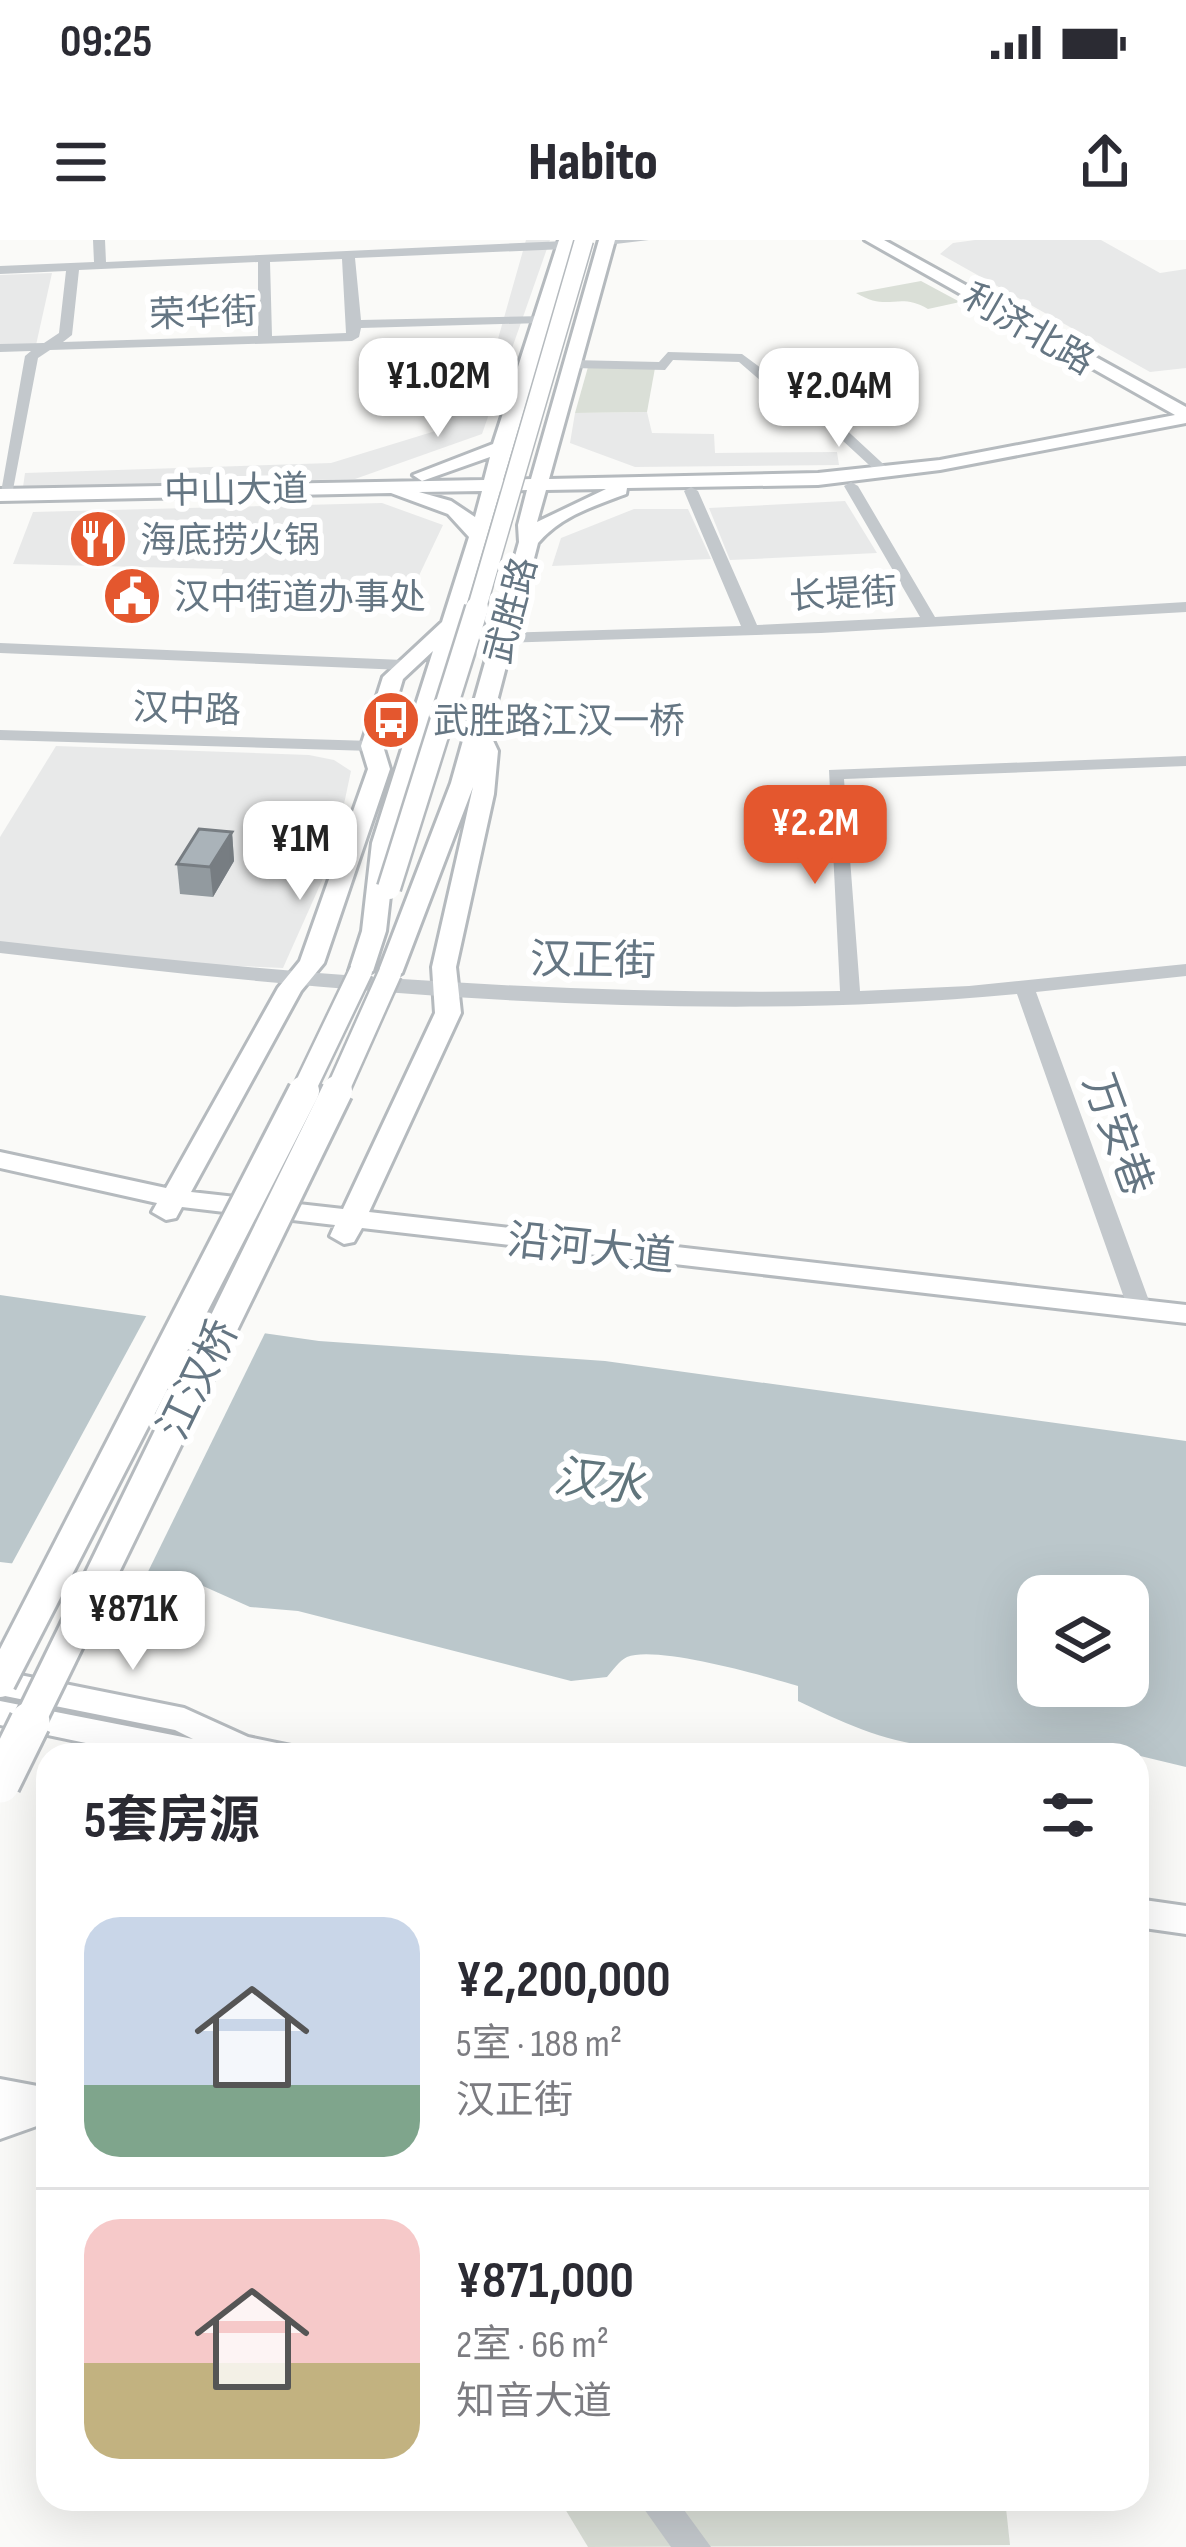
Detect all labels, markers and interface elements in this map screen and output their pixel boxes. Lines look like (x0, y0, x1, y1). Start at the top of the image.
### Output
text: 09:25 (60, 15, 152, 70)
icon: menu (48, 129, 114, 195)
icon: share (1072, 129, 1138, 195)
text: Habito (528, 130, 658, 195)
street label: 利济北路 (955, 276, 1101, 385)
street label: 荣华街 (148, 291, 258, 338)
pin: ¥1.02M (340, 338, 536, 440)
pin: ¥2.04M (741, 348, 937, 450)
text: ¥1.02M (386, 353, 490, 400)
text: ¥2.04M (786, 363, 892, 410)
street label: 中山大道 (164, 469, 308, 514)
restaurant icon: 海底捞火锅 (67, 508, 129, 570)
place label: 海底捞火锅 (140, 520, 320, 563)
street label: 武胜路 (478, 553, 547, 668)
public building icon: 汉中街道办事处 (101, 565, 163, 627)
street label: 长堤街 (788, 571, 898, 620)
place label: 汉中街道办事处 (174, 577, 426, 620)
street label: 汉中路 (132, 687, 242, 734)
bus stop icon: 武胜路江汉一桥 (360, 689, 422, 751)
place label: 武胜路江汉一桥 (433, 701, 685, 744)
pin: ¥2.2M (731, 785, 899, 887)
text: ¥2.2M (771, 800, 859, 847)
pin: ¥1M (242, 801, 358, 903)
text: ¥1M (270, 816, 330, 863)
street label: 汉正街 (530, 935, 656, 988)
street label: 万安巷 (1071, 1067, 1162, 1203)
street label: 沿河大道 (505, 1215, 677, 1284)
street label: 江汉桥 (149, 1312, 250, 1448)
water label: 汉水 (551, 1450, 649, 1516)
pin: ¥871K (49, 1571, 217, 1673)
map controls (1017, 1575, 1149, 1707)
button: layers (1017, 1575, 1149, 1707)
text: ¥871K (88, 1586, 178, 1633)
icon: filters (1035, 1782, 1101, 1848)
text: 5套房源 (84, 1791, 259, 1852)
text: ¥2,200,000 (456, 1950, 671, 2011)
icon: home (180, 1965, 324, 2109)
text: 5室 · 188 m² (456, 2021, 622, 2068)
text: 汉正街 (456, 2078, 573, 2125)
text: ¥871,000 (456, 2251, 634, 2312)
icon: home (180, 2267, 324, 2411)
text: 2室 · 66 m² (456, 2322, 609, 2369)
text: 知音大道 (456, 2379, 612, 2426)

